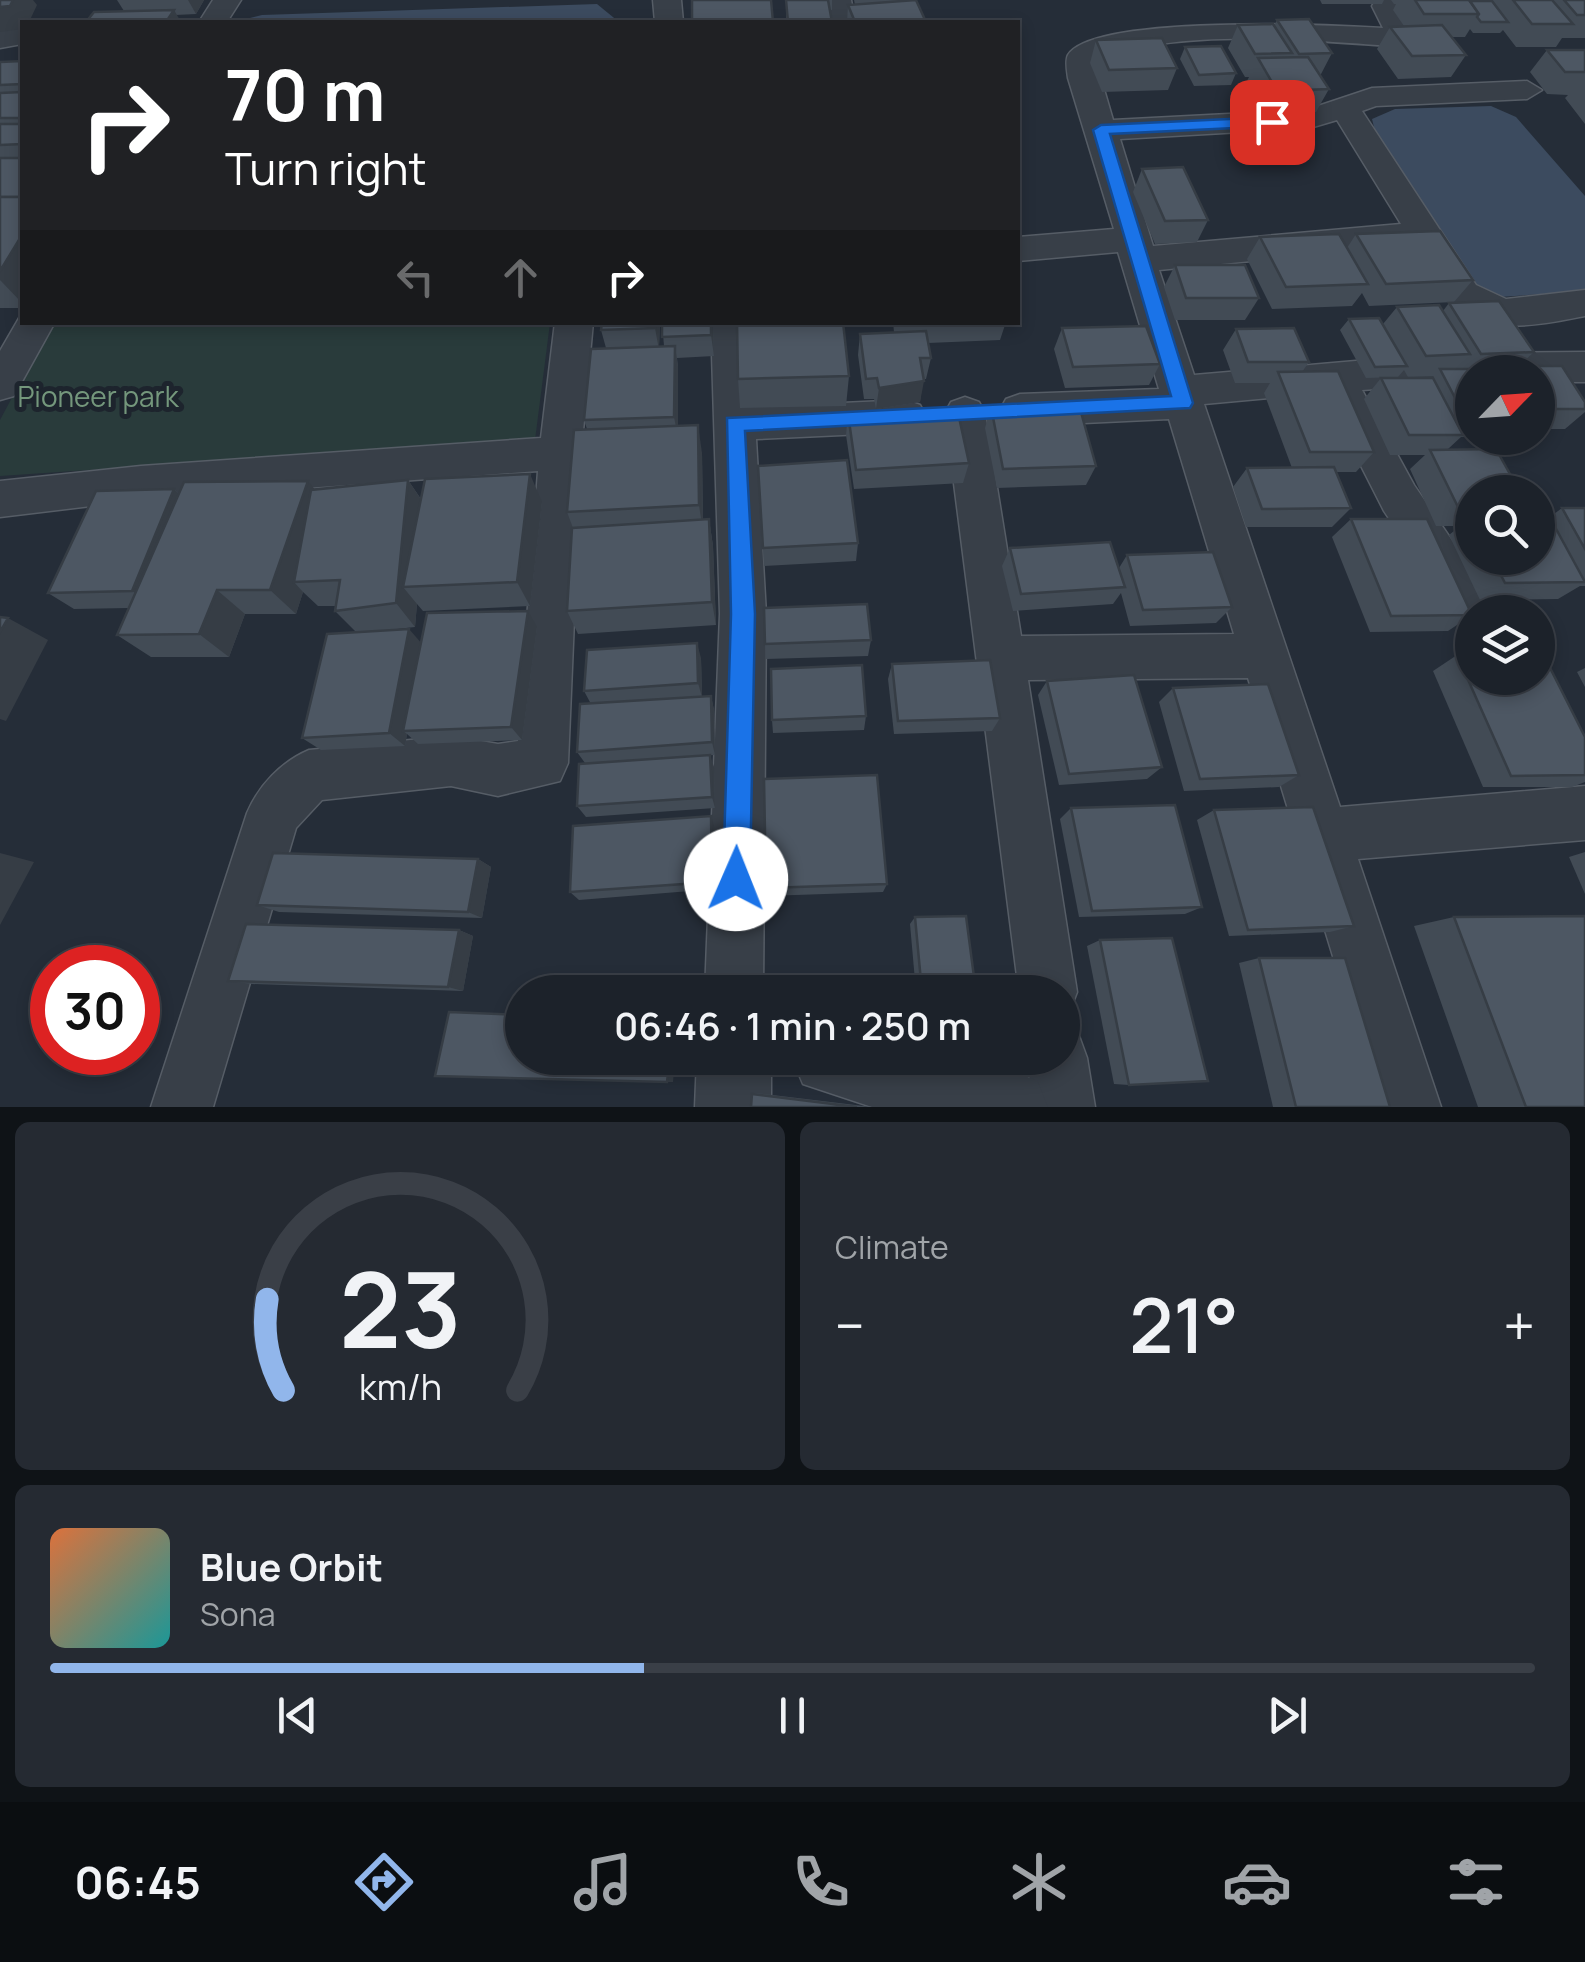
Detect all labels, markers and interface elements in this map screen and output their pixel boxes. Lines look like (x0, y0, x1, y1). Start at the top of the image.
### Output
text: 70 m (225, 46, 385, 142)
icon: right (60, 60, 190, 190)
pin (1230, 80, 1315, 165)
icon: arrive (1245, 95, 1300, 150)
text: Turn right (225, 137, 426, 199)
icon: left (388, 250, 443, 305)
icon: ahead (493, 250, 548, 305)
icon: right (598, 250, 653, 305)
north arrow (1455, 355, 1555, 455)
map controls (1455, 355, 1555, 695)
park label: Pioneer park (17, 377, 180, 415)
button: search (1455, 475, 1555, 575)
button: layers (1455, 595, 1555, 695)
position arrow (684, 827, 788, 931)
speed limit sign: 30 (30, 945, 160, 1075)
text: 06:46 · 1 min · 250 m (614, 999, 971, 1051)
text: Climate (835, 1225, 949, 1269)
text: 23 (339, 1237, 461, 1379)
text: 21° (1129, 1273, 1239, 1376)
text: − (835, 1287, 865, 1363)
text: + (1503, 1287, 1535, 1363)
text: km/h (358, 1362, 442, 1411)
text: Blue Orbit (200, 1540, 383, 1592)
text: Sona (200, 1592, 275, 1636)
icon: previous (270, 1688, 325, 1743)
icon: pause (765, 1688, 820, 1743)
icon: next (1260, 1688, 1315, 1743)
icon: directions (349, 1847, 419, 1917)
icon: music (568, 1847, 638, 1917)
icon: phone (786, 1847, 856, 1917)
icon: climate (1004, 1847, 1074, 1917)
icon: car (1222, 1847, 1292, 1917)
icon: filters (1441, 1847, 1511, 1917)
text: 06:45 (74, 1851, 201, 1913)

